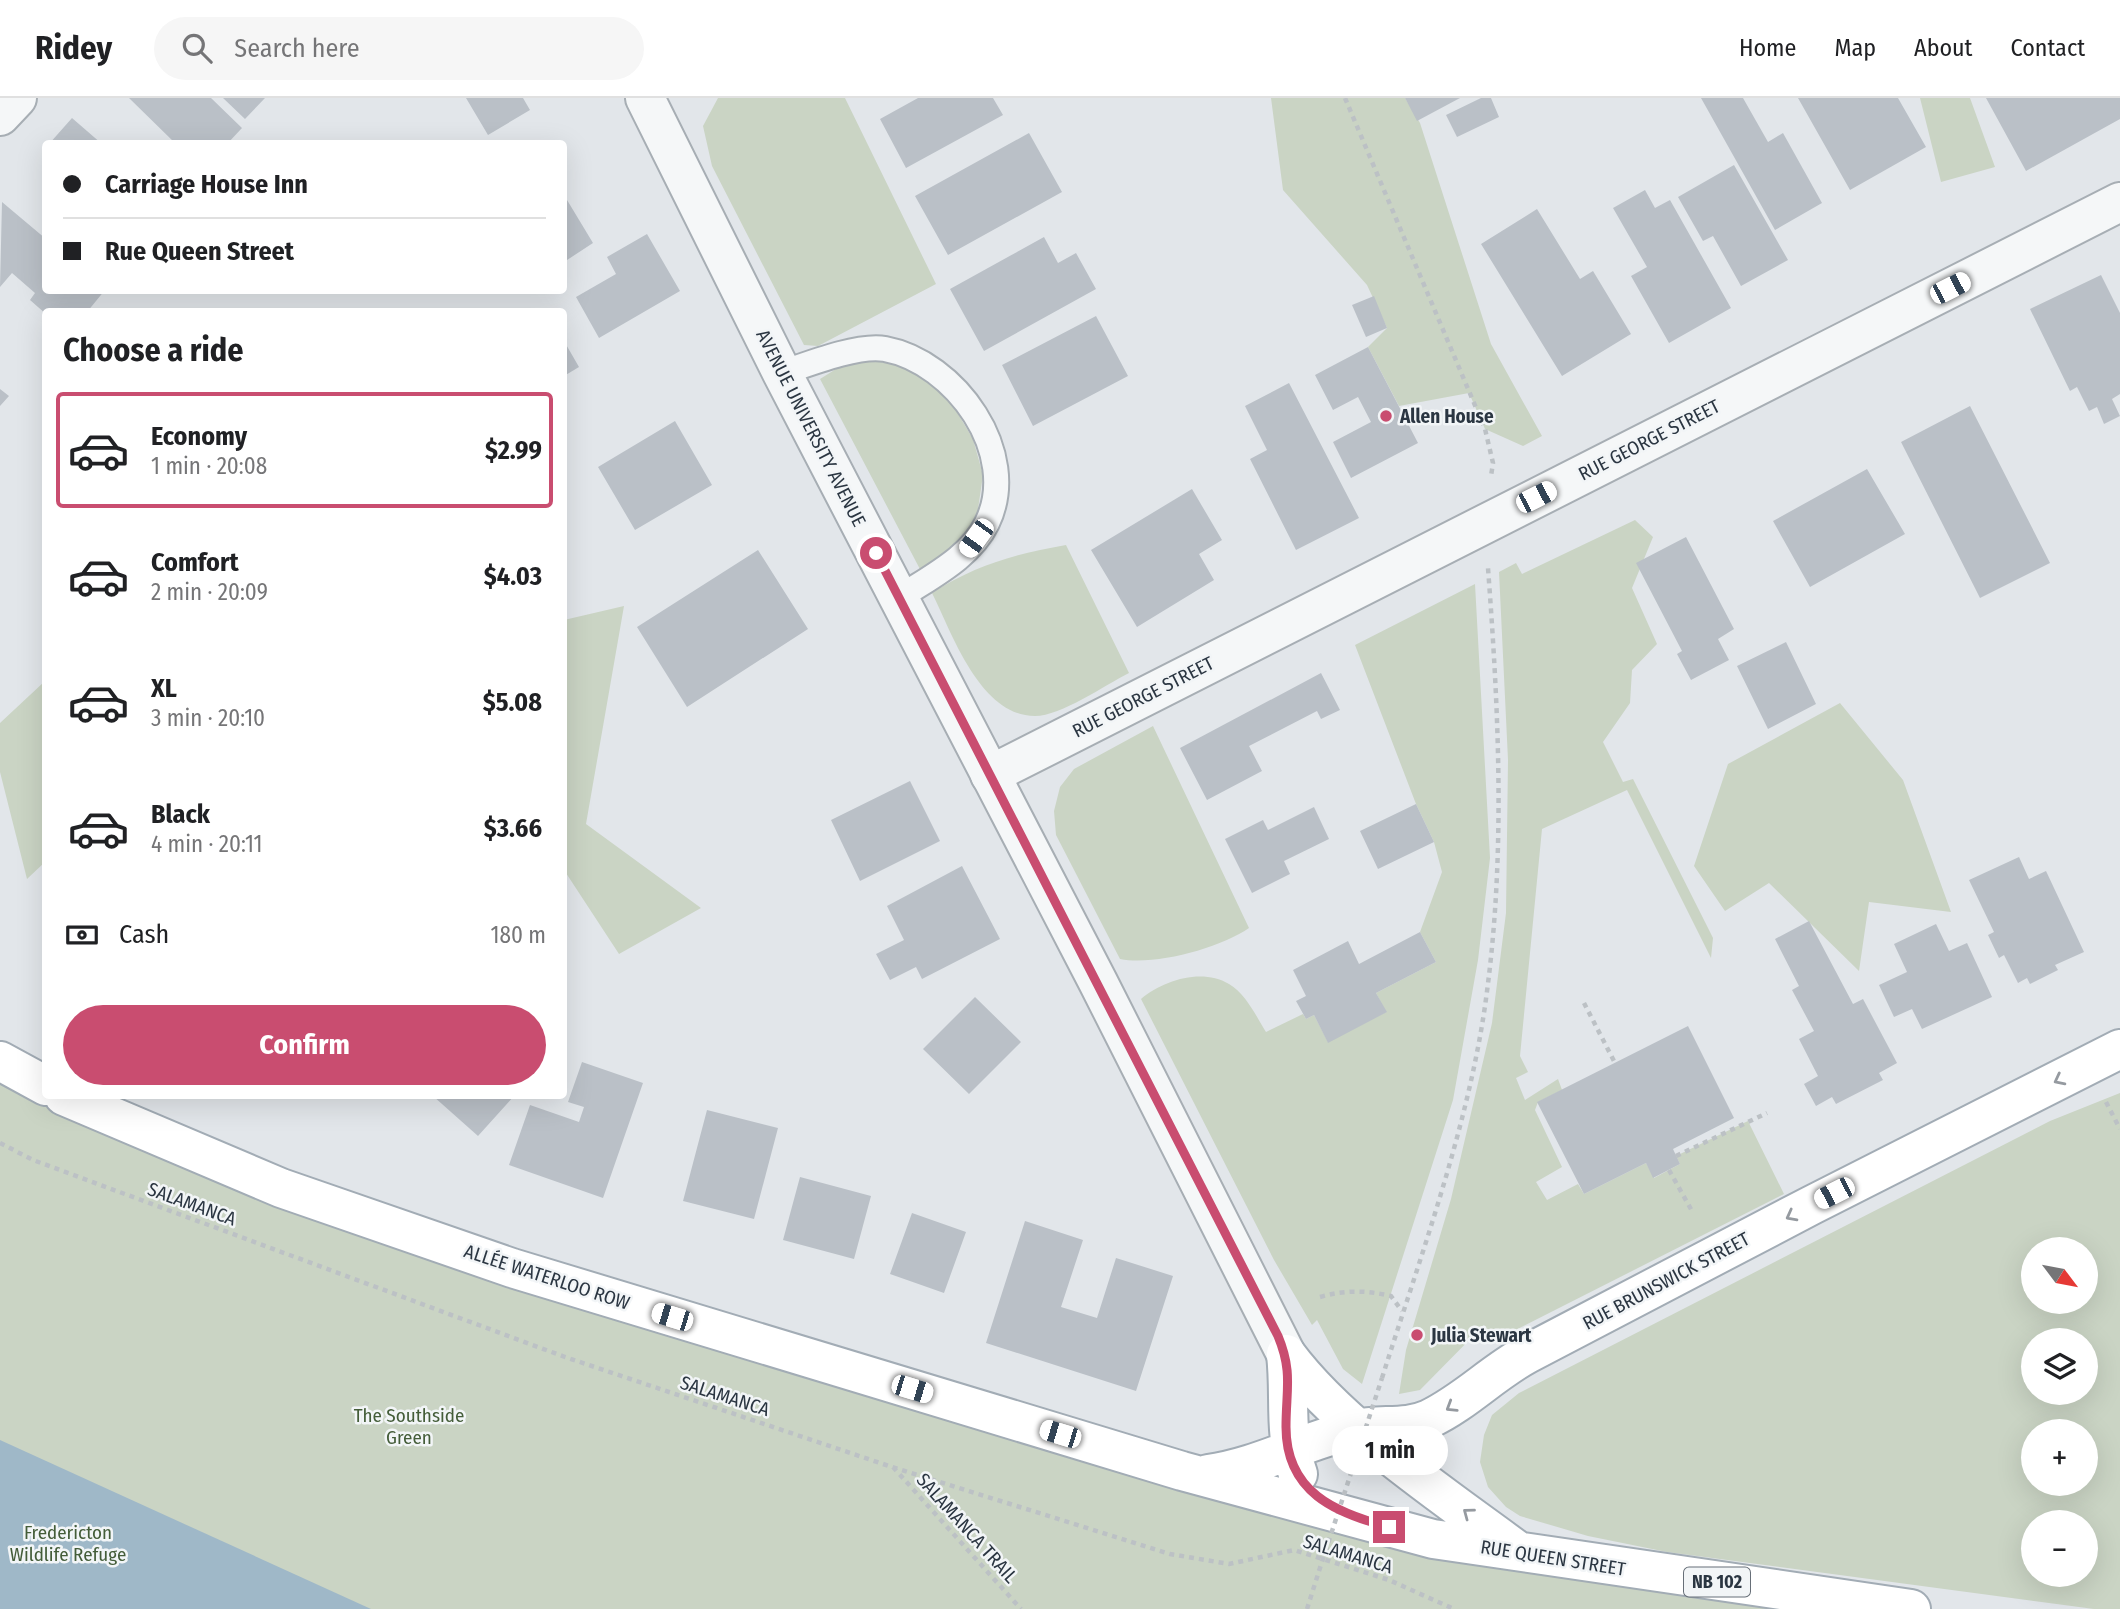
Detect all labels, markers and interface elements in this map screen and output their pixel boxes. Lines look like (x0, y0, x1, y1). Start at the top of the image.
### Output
search box (154, 17, 644, 80)
text: Ridey (35, 28, 112, 68)
icon: search (178, 29, 216, 67)
text: Search here (234, 33, 360, 64)
text: Home (1739, 34, 1796, 62)
text: Map (1834, 34, 1876, 62)
text: About (1914, 34, 1972, 62)
text: Contact (2010, 34, 2085, 62)
text: Carriage House Inn (105, 169, 308, 200)
text: Rue Queen Street (105, 236, 294, 267)
car (1927, 269, 1974, 307)
street label: AVENUE UNIVERSITY AVENUE (751, 326, 871, 530)
text: Choose a ride (63, 331, 244, 369)
street label: RUE GEORGE STREET (1575, 394, 1724, 486)
place label: Allen House (1399, 405, 1494, 428)
marker: Allen House (1378, 408, 1394, 424)
icon: car (67, 419, 130, 482)
text: Economy (151, 421, 247, 452)
text: $2.99 (485, 435, 542, 466)
text: 1 min · 20:08 (151, 452, 267, 480)
car (1513, 478, 1560, 516)
car (956, 515, 997, 561)
route start (860, 537, 892, 569)
icon: car (67, 545, 130, 608)
text: Comfort (151, 547, 239, 578)
text: $4.03 (484, 561, 542, 592)
text: 2 min · 20:09 (151, 578, 268, 606)
street label: RUE GEORGE STREET (1069, 651, 1218, 743)
icon: car (67, 671, 130, 734)
text: XL (151, 673, 177, 704)
text: $5.08 (483, 687, 542, 718)
text: 3 min · 20:10 (151, 704, 265, 732)
icon: car (67, 797, 130, 860)
text: Black (151, 799, 210, 830)
text: $3.66 (484, 813, 542, 844)
text: 4 min · 20:11 (151, 830, 263, 858)
icon: cash (63, 916, 101, 954)
text: Cash (119, 919, 169, 950)
text: 180 m (490, 921, 546, 949)
button: Confirm (63, 1005, 546, 1085)
one-way arrow (2054, 1071, 2066, 1085)
car (1811, 1174, 1858, 1212)
street label: SALAMANCA (145, 1177, 239, 1231)
one-way arrow (1785, 1208, 1798, 1221)
street label: RUE BRUNSWICK STREET (1579, 1227, 1753, 1335)
north arrow (2021, 1237, 2098, 1314)
map controls (2021, 1237, 2098, 1587)
street label: ALLÉE WATERLOO ROW (461, 1239, 633, 1315)
car (649, 1301, 696, 1333)
place label: Julia Stewart (1430, 1324, 1532, 1347)
marker: Julia Stewart (1409, 1327, 1425, 1343)
button: layers (2021, 1328, 2098, 1405)
street label: SALAMANCA (677, 1371, 773, 1421)
car (889, 1373, 936, 1405)
one-way arrow (1446, 1398, 1459, 1411)
park label: The Southside Green (354, 1404, 464, 1449)
car (1037, 1418, 1084, 1450)
button: + (2021, 1419, 2098, 1496)
callout: 1 min (1331, 1426, 1447, 1474)
text: 1 min (1365, 1436, 1415, 1464)
street label: SALAMANCA TRAIL (912, 1468, 1023, 1588)
one-way arrow (1463, 1509, 1476, 1522)
button: − (2021, 1510, 2098, 1587)
route end (1373, 1511, 1405, 1543)
park label: Fredericton Wildlife Refuge (10, 1521, 126, 1566)
street label: SALAMANCA (1300, 1529, 1396, 1579)
street label: RUE QUEEN STREET (1479, 1535, 1627, 1581)
road number: NB 102 (1684, 1568, 1750, 1596)

